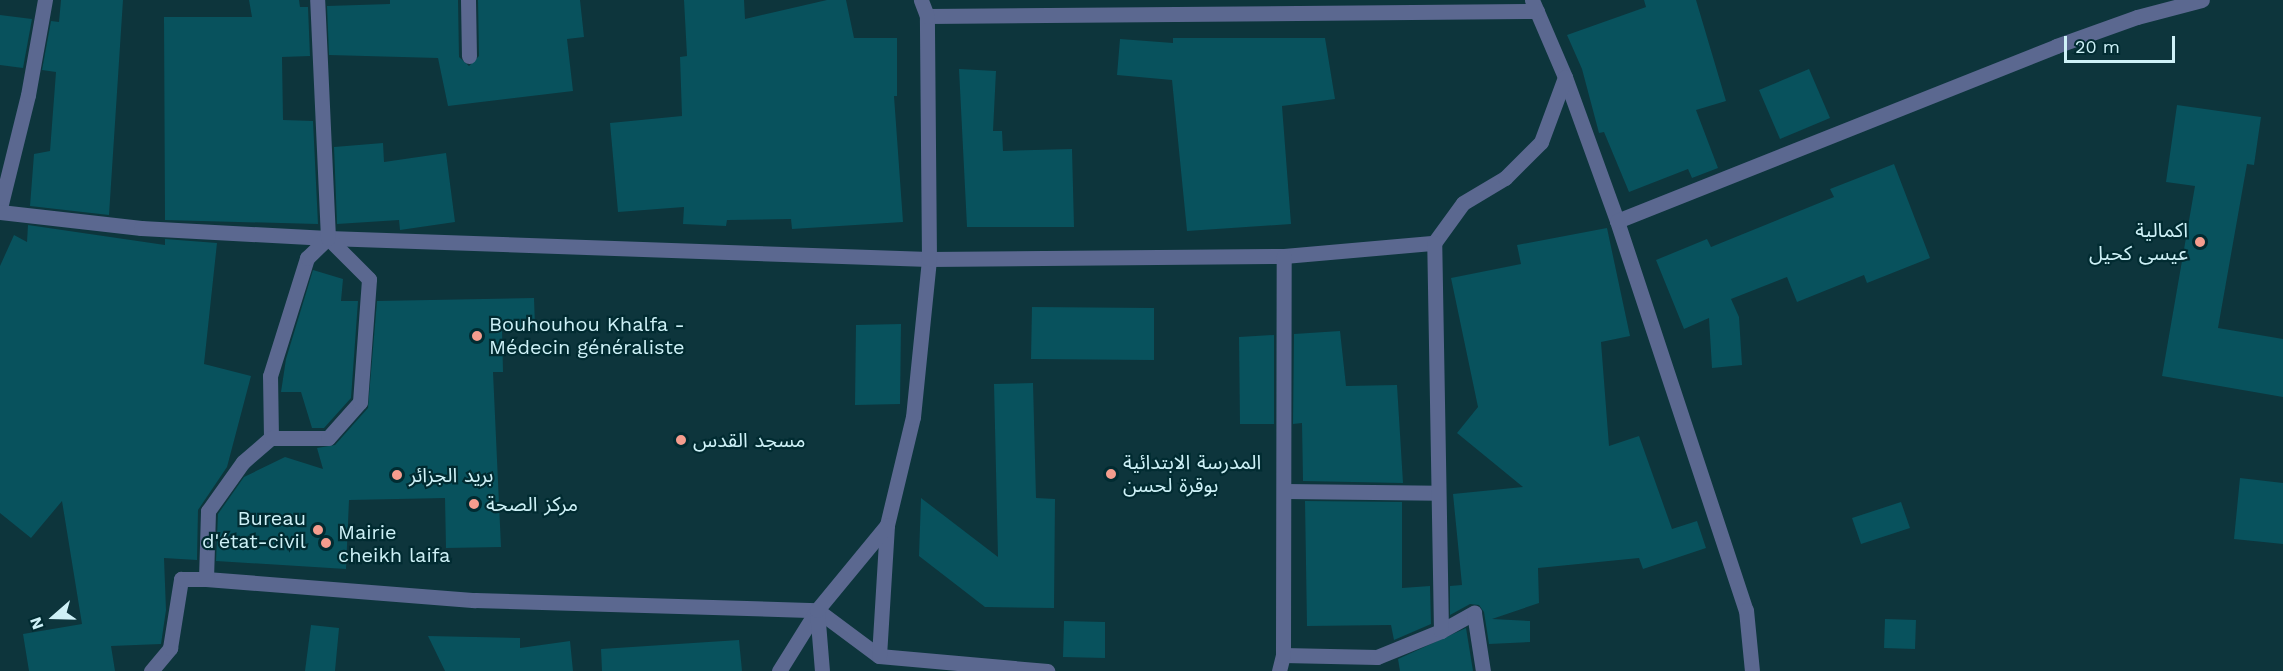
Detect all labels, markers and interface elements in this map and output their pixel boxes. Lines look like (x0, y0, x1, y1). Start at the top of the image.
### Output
scale bar (2067, 24, 2178, 62)
text: 20 m (2075, 36, 2120, 57)
place label: اكمالية عيسى كحيل (2089, 219, 2188, 266)
marker: اكمالية عيسى كحيل (2193, 235, 2207, 249)
place label: Bouhouhou Khalfa - Médecin généraliste (489, 312, 685, 359)
marker: Bouhouhou Khalfa - Médecin généraliste (470, 329, 484, 343)
place label: مسجد القدس (693, 428, 805, 452)
marker: مسجد القدس (674, 433, 688, 447)
place label: المدرسة الابتدائية بوقرة لحسن (1123, 450, 1261, 497)
place label: بريد الجزائر (409, 463, 493, 487)
marker: المدرسة الابتدائية بوقرة لحسن (1104, 467, 1118, 481)
marker: بريد الجزائر (390, 468, 404, 482)
place label: مركز الصحة (486, 492, 578, 516)
marker: مركز الصحة (467, 497, 481, 511)
place label: Bureau d'état-civil (202, 506, 306, 553)
place label: Mairie cheikh laifa (338, 520, 450, 567)
marker: Bureau d'état-civil (311, 523, 325, 537)
marker: Mairie cheikh laifa (319, 536, 333, 550)
north arrow (24, 587, 84, 647)
text: N (26, 615, 48, 632)

